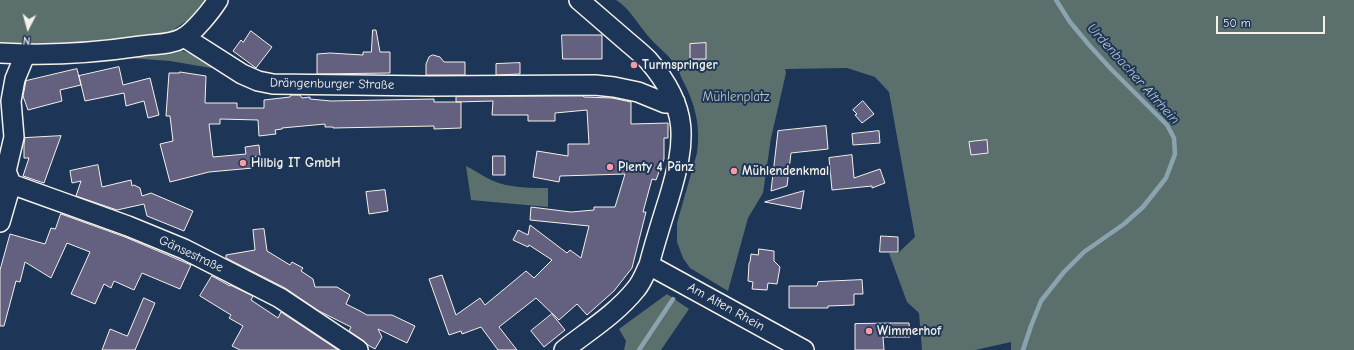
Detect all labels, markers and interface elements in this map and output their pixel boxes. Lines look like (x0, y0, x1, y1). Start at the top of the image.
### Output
north arrow (8, 8, 48, 48)
scale bar (1218, 8, 1327, 34)
text: 50 m (1223, 16, 1251, 30)
water label: Urdenbacher Altrhein (1083, 20, 1183, 128)
text: N (22, 34, 31, 47)
place label: Turmspringer (642, 57, 718, 73)
marker: Turmspringer (629, 60, 639, 70)
street label: Drängenburger Straße (270, 75, 394, 93)
park label: Mühlenplatz (703, 89, 769, 105)
place label: Hilbig IT GmbH (251, 155, 341, 171)
marker: Hilbig IT GmbH (238, 158, 248, 168)
place label: Plenty 4 Pänz (618, 159, 694, 175)
marker: Plenty 4 Pänz (605, 162, 615, 172)
place label: Mühlendenkmal (742, 163, 829, 179)
marker: Mühlendenkmal (729, 166, 739, 176)
street label: Gänsestraße (156, 232, 226, 276)
street label: Am Alten Rhein (685, 279, 767, 335)
place label: Wimmerhof (877, 323, 941, 339)
marker: Wimmerhof (864, 326, 874, 336)

